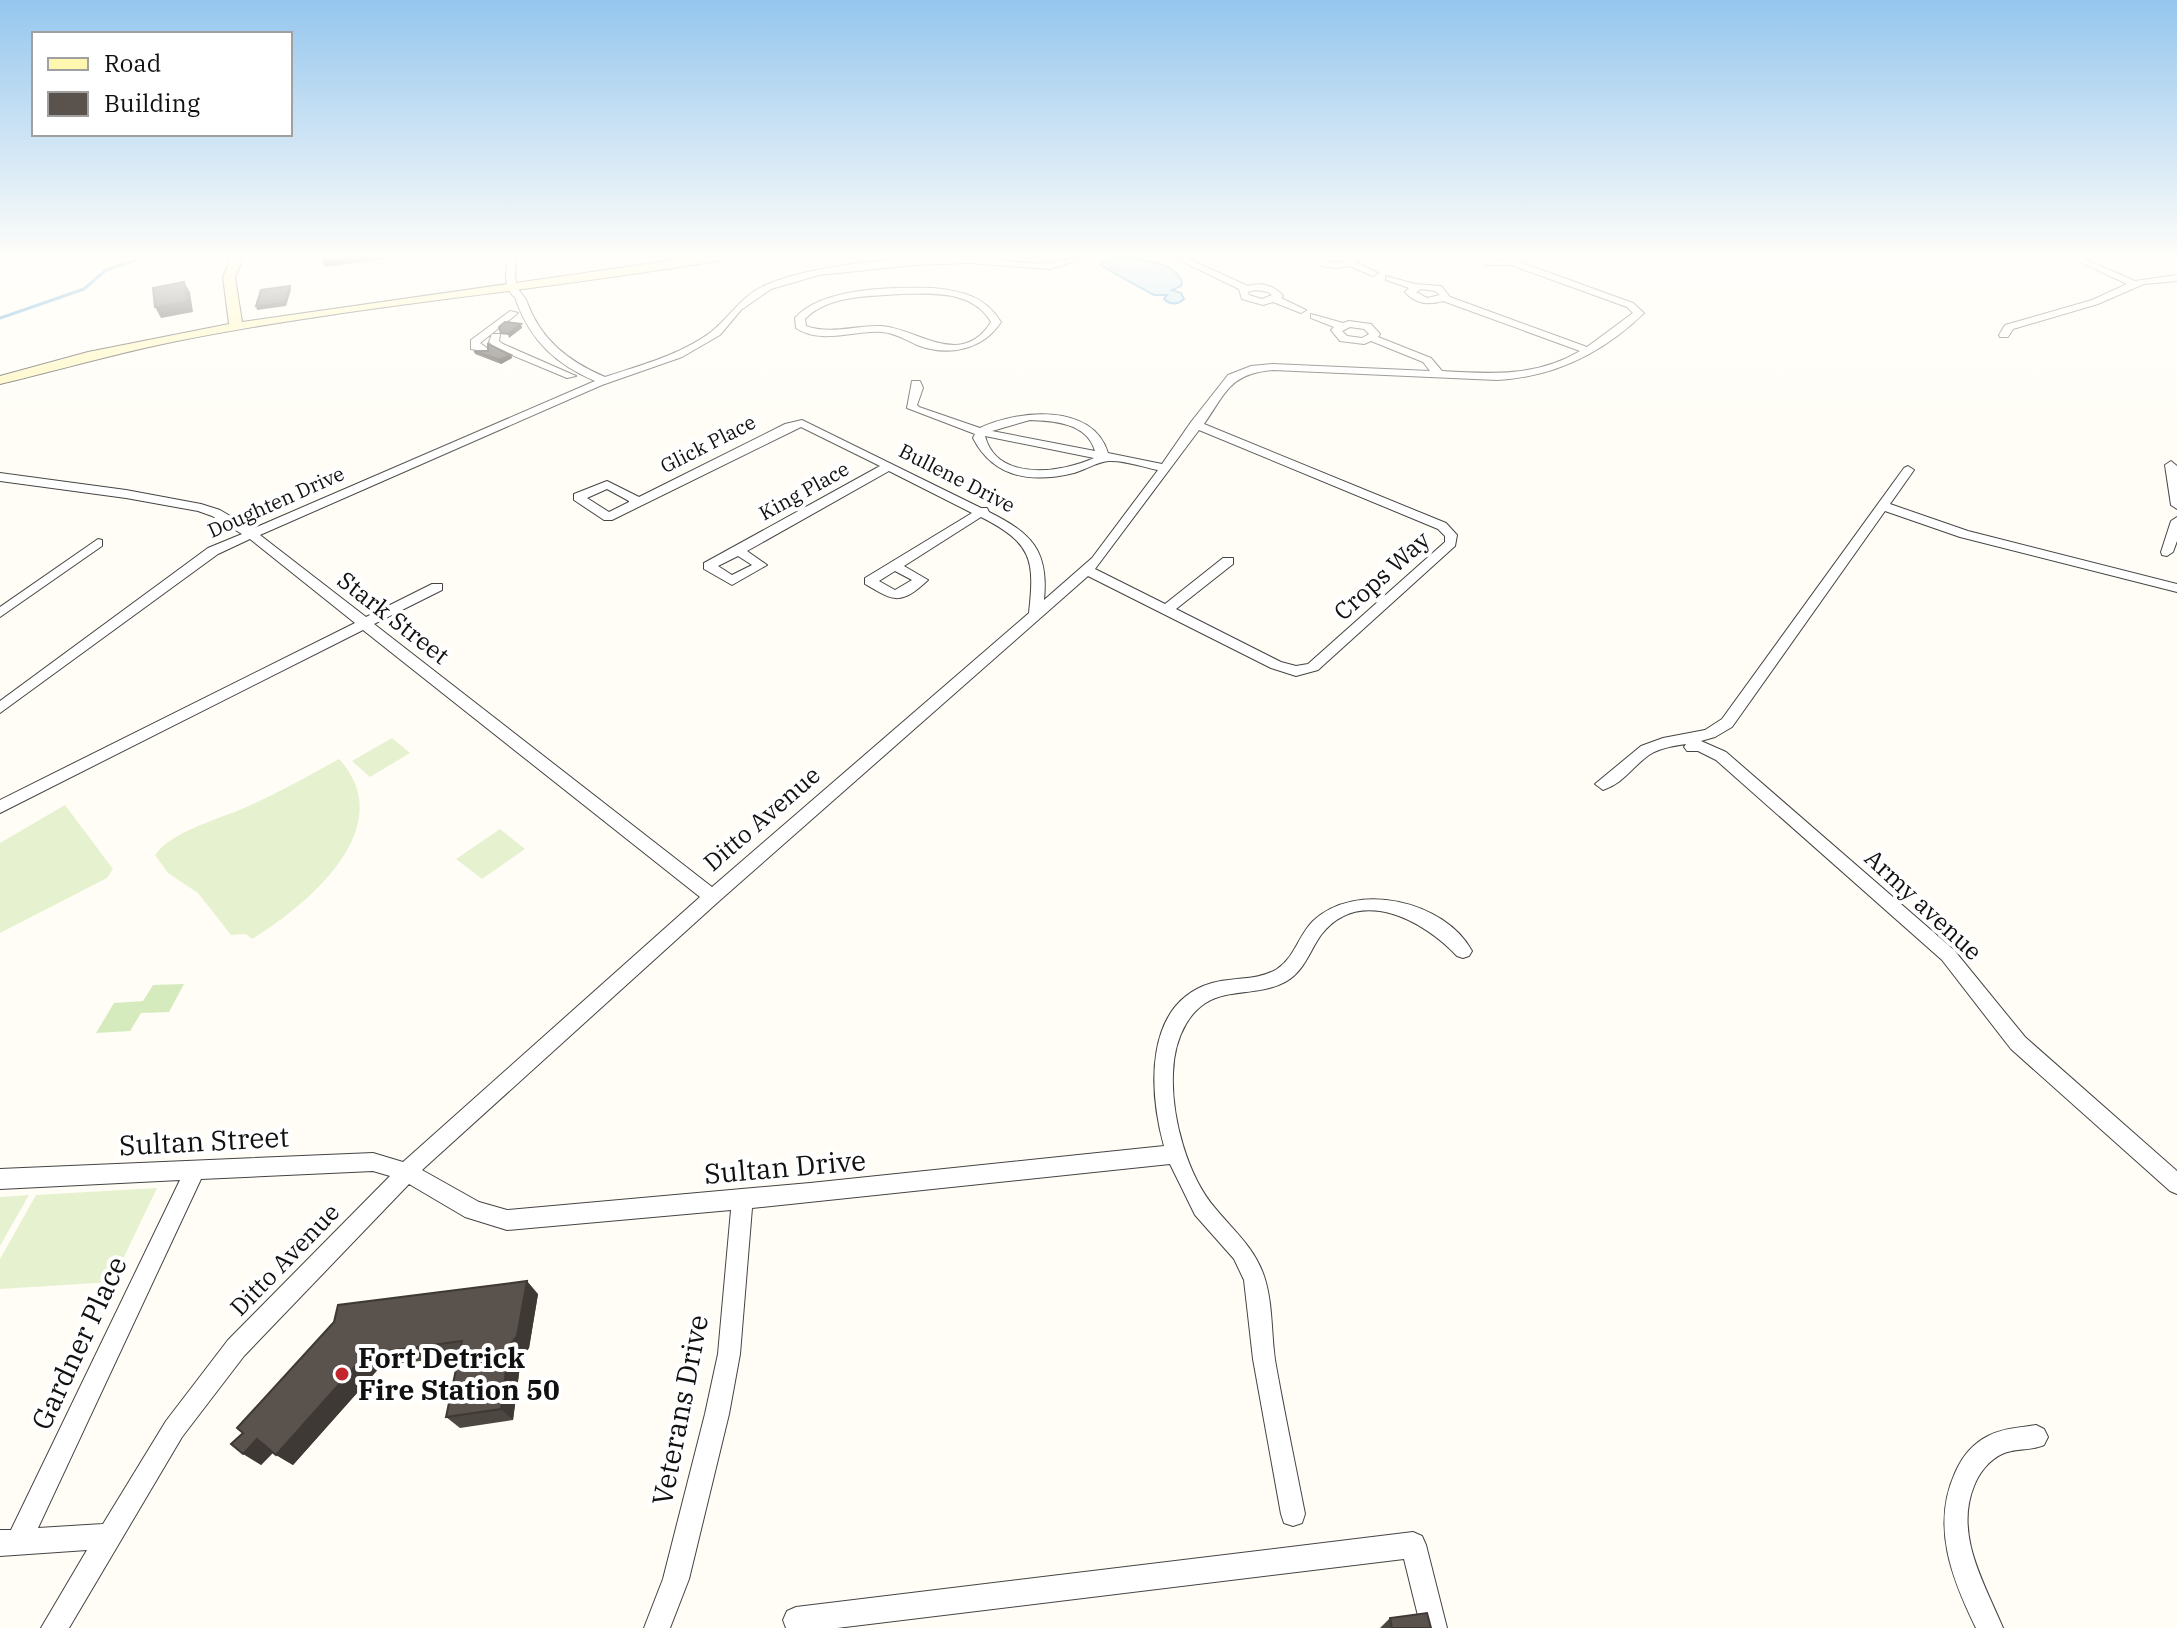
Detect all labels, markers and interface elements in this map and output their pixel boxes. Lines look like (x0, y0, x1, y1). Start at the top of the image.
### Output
legend (32, 32, 292, 136)
text: Road (104, 47, 161, 79)
text: Building (104, 87, 200, 119)
street label: Glick Place (655, 408, 760, 479)
street label: Bullene Drive (895, 437, 1020, 518)
street label: King Place (754, 455, 854, 526)
street label: Doughten Drive (203, 459, 348, 544)
street label: Crops Way (1326, 523, 1436, 627)
street label: Stark Street (331, 564, 456, 671)
street label: Ditto Avenue (696, 759, 826, 878)
street label: Army avenue (1858, 842, 1989, 967)
street label: Sultan Street (118, 1118, 290, 1163)
street label: Sultan Drive (702, 1141, 867, 1192)
street label: Ditto Avenue (223, 1196, 346, 1322)
street label: Gardner Place (22, 1250, 135, 1436)
street label: Veterans Drive (643, 1311, 716, 1508)
place label: Fort Detrick Fire Station 50 (358, 1339, 560, 1408)
marker: Fort Detrick Fire Station 50 (333, 1365, 351, 1383)

